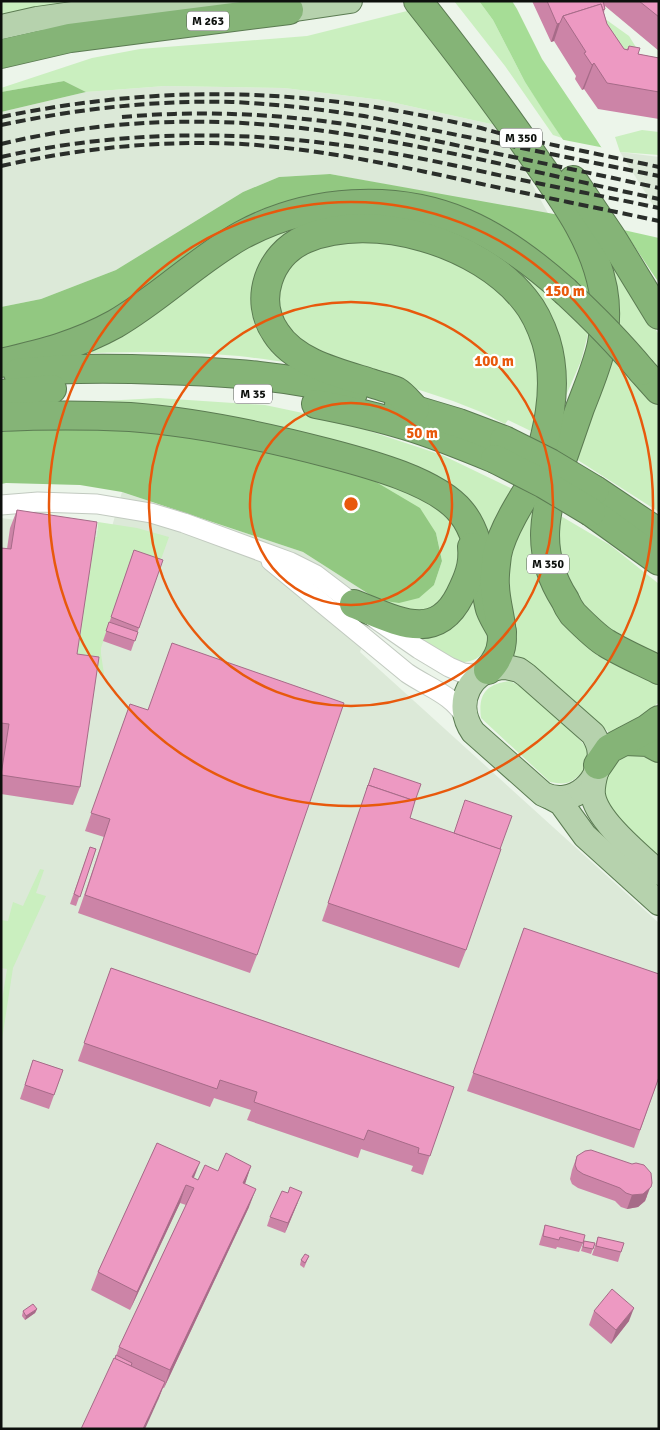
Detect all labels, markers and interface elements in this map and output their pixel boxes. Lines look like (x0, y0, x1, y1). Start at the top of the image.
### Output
road number: M 263 (187, 12, 229, 30)
road number: M 350 (500, 128, 542, 148)
text: 150 m (545, 282, 585, 300)
text: 100 m (474, 352, 514, 370)
road number: M 35 (234, 384, 272, 404)
text: 50 m (406, 424, 438, 442)
centre of rings (342, 495, 360, 513)
road number: M 350 (527, 554, 569, 574)

